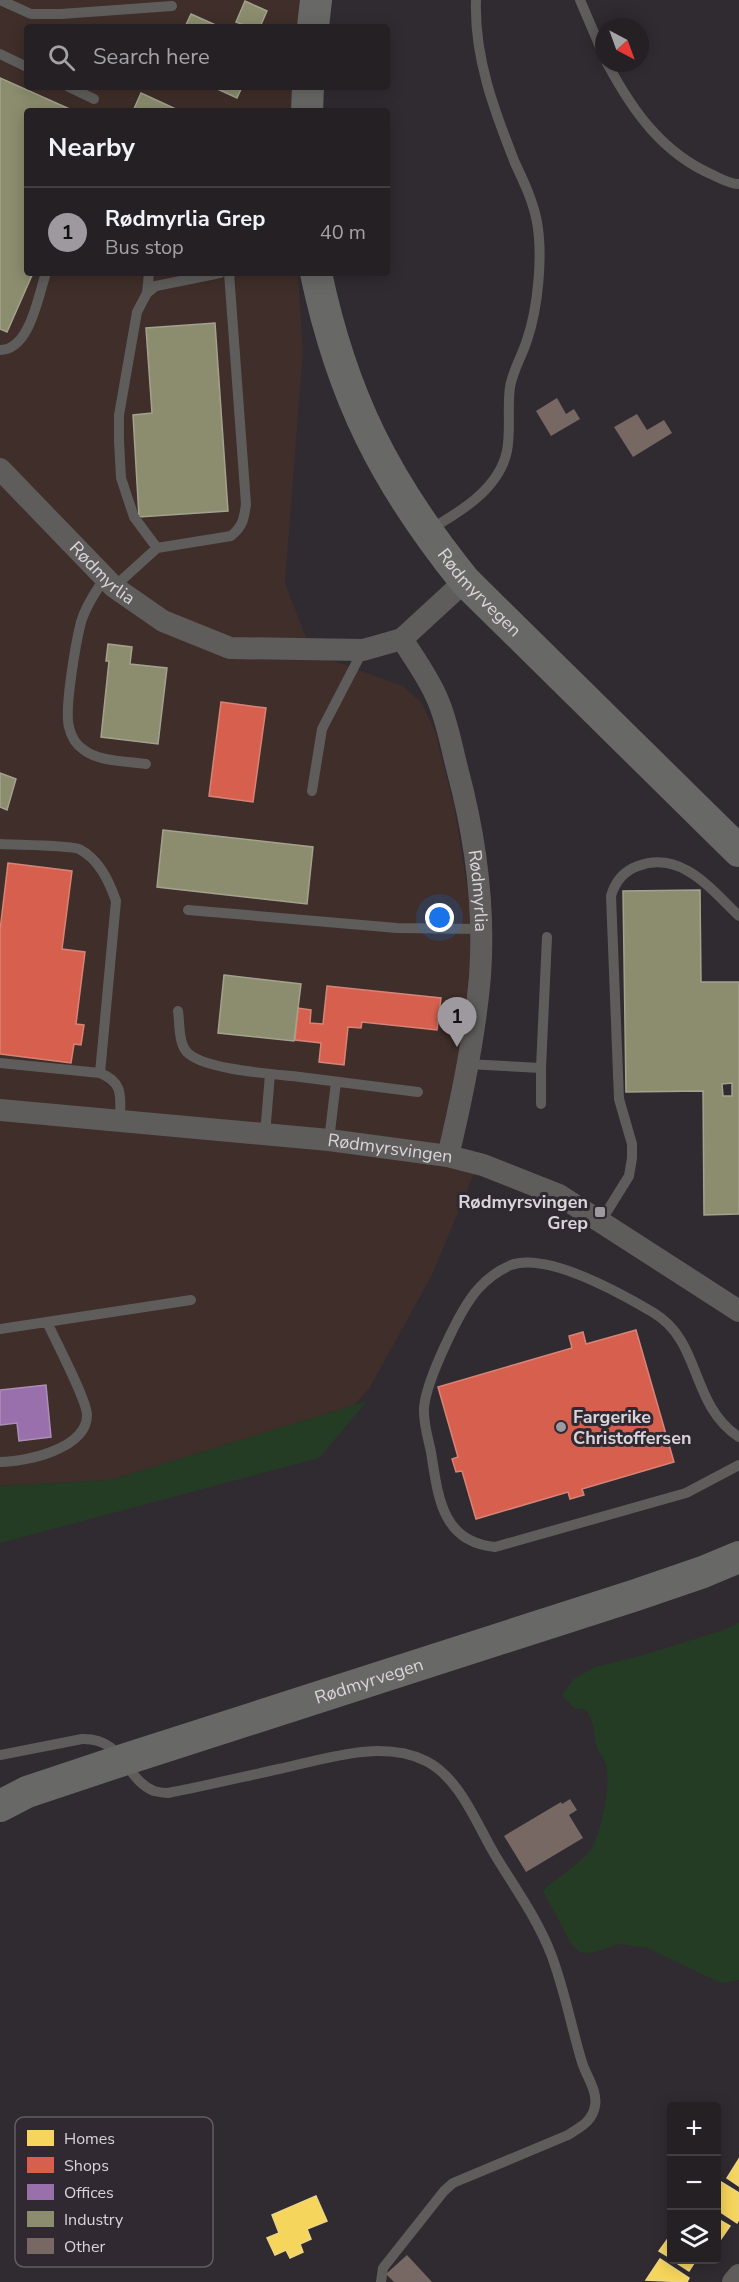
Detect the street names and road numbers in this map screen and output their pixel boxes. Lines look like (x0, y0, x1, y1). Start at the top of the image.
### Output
street label: Rødmyrlia (64, 536, 140, 610)
street label: Rødmyrvegen (432, 543, 527, 642)
street label: Rødmyrlia (462, 848, 493, 932)
street label: Rødmyrsvingen (326, 1128, 454, 1168)
street label: Rødmyrvegen (312, 1652, 426, 1710)

